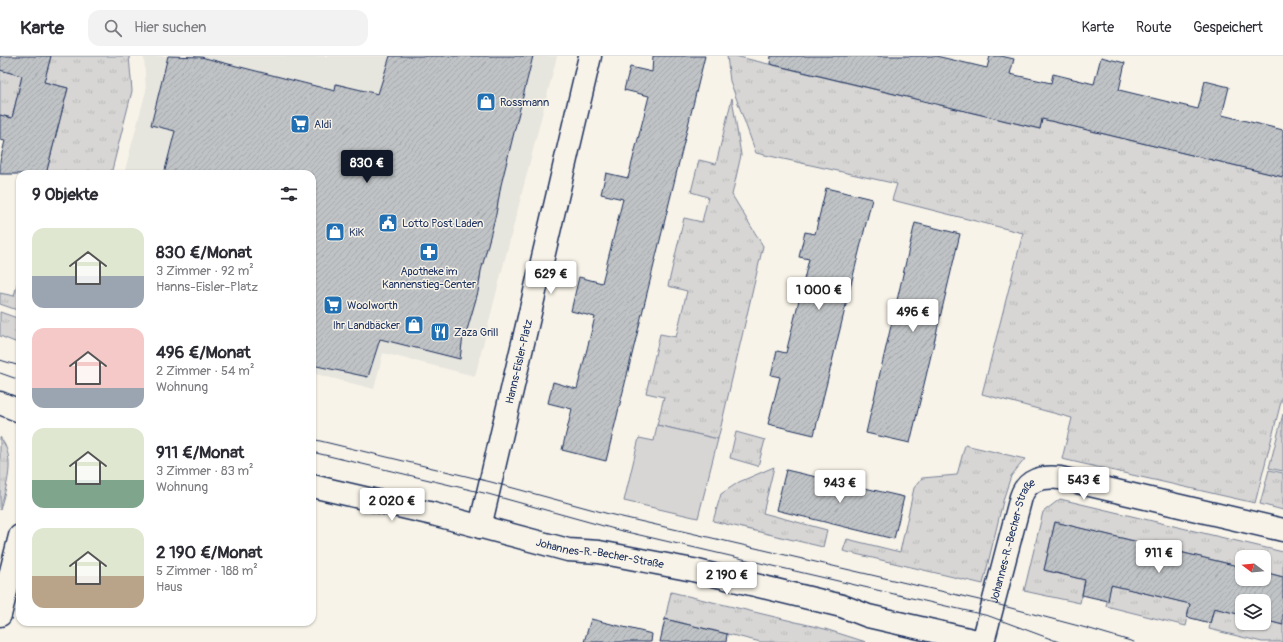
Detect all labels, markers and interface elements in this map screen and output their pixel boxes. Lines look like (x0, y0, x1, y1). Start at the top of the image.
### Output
search box (88, 10, 368, 46)
text: Karte (20, 16, 64, 40)
icon: search (102, 17, 124, 39)
text: Hier suchen (134, 18, 206, 37)
text: Karte (1082, 19, 1114, 36)
text: Route (1136, 19, 1171, 36)
text: Gespeichert (1193, 19, 1263, 36)
shop icon: Rossmann (475, 91, 497, 113)
place label: Rossmann (500, 96, 549, 109)
supermarket icon: Aldi (289, 113, 311, 135)
place label: Aldi (314, 118, 331, 131)
pin: 830 € (339, 150, 395, 184)
text: 830 € (350, 155, 384, 171)
icon: filters (278, 183, 300, 205)
text: 9 Objekte (32, 184, 98, 205)
public building icon: Lotto Post Laden (377, 212, 399, 234)
place label: Lotto Post Laden (402, 217, 483, 230)
shop icon: KiK (324, 221, 346, 243)
place label: KiK (349, 226, 365, 239)
pharmacy icon: Apotheke im Kannenstieg-Center (418, 241, 440, 263)
text: 830 €/Monat (156, 242, 252, 263)
icon: home (64, 244, 112, 292)
pin: 629 € (523, 261, 579, 295)
text: 3 Zimmer · 92 m² (156, 263, 254, 279)
place label: Apotheke im Kannenstieg-Center (382, 265, 476, 291)
text: 629 € (535, 266, 567, 282)
pin: 1 000 € (782, 277, 856, 311)
text: Hanns-Eisler-Platz (156, 279, 258, 295)
text: 1 000 € (796, 282, 842, 298)
supermarket icon: Woolworth (322, 294, 344, 316)
place label: Woolworth (347, 299, 398, 312)
pin: 496 € (885, 299, 941, 333)
text: 496 € (896, 304, 930, 320)
shop icon: Ihr Landbäcker (403, 314, 425, 336)
street label: Hanns-Eisler-Platz (503, 318, 535, 405)
place label: Ihr Landbäcker (333, 319, 400, 332)
restaurant icon: Zaza Grill (429, 321, 451, 343)
place label: Zaza Grill (454, 326, 498, 339)
text: 496 €/Monat (156, 342, 251, 363)
icon: home (64, 344, 112, 392)
text: 2 Zimmer · 54 m² (156, 363, 254, 379)
text: Wohnung (156, 379, 208, 395)
text: 911 €/Monat (156, 442, 244, 463)
icon: home (64, 444, 112, 492)
text: 3 Zimmer · 83 m² (156, 463, 254, 479)
pin: 543 € (1056, 467, 1112, 501)
pin: 943 € (812, 470, 868, 504)
text: 543 € (1067, 472, 1101, 488)
text: 943 € (824, 475, 856, 491)
street label: Johannes-R.-Becher-Straße (988, 476, 1038, 604)
text: Wohnung (156, 479, 208, 495)
pin: 2 020 € (355, 488, 429, 522)
text: 2 020 € (369, 493, 415, 509)
street label: Johannes-R.-Becher-Straße (534, 536, 666, 571)
pin: 911 € (1131, 540, 1187, 574)
text: 2 190 €/Monat (156, 542, 262, 563)
icon: home (64, 544, 112, 592)
text: 911 € (1145, 545, 1173, 561)
north arrow (1235, 550, 1271, 586)
map controls (1235, 550, 1271, 630)
pin: 2 190 € (690, 562, 764, 596)
text: 5 Zimmer · 188 m² (156, 563, 258, 579)
text: 2 190 € (706, 567, 748, 583)
text: Haus (156, 579, 182, 595)
button: layers (1235, 594, 1271, 630)

